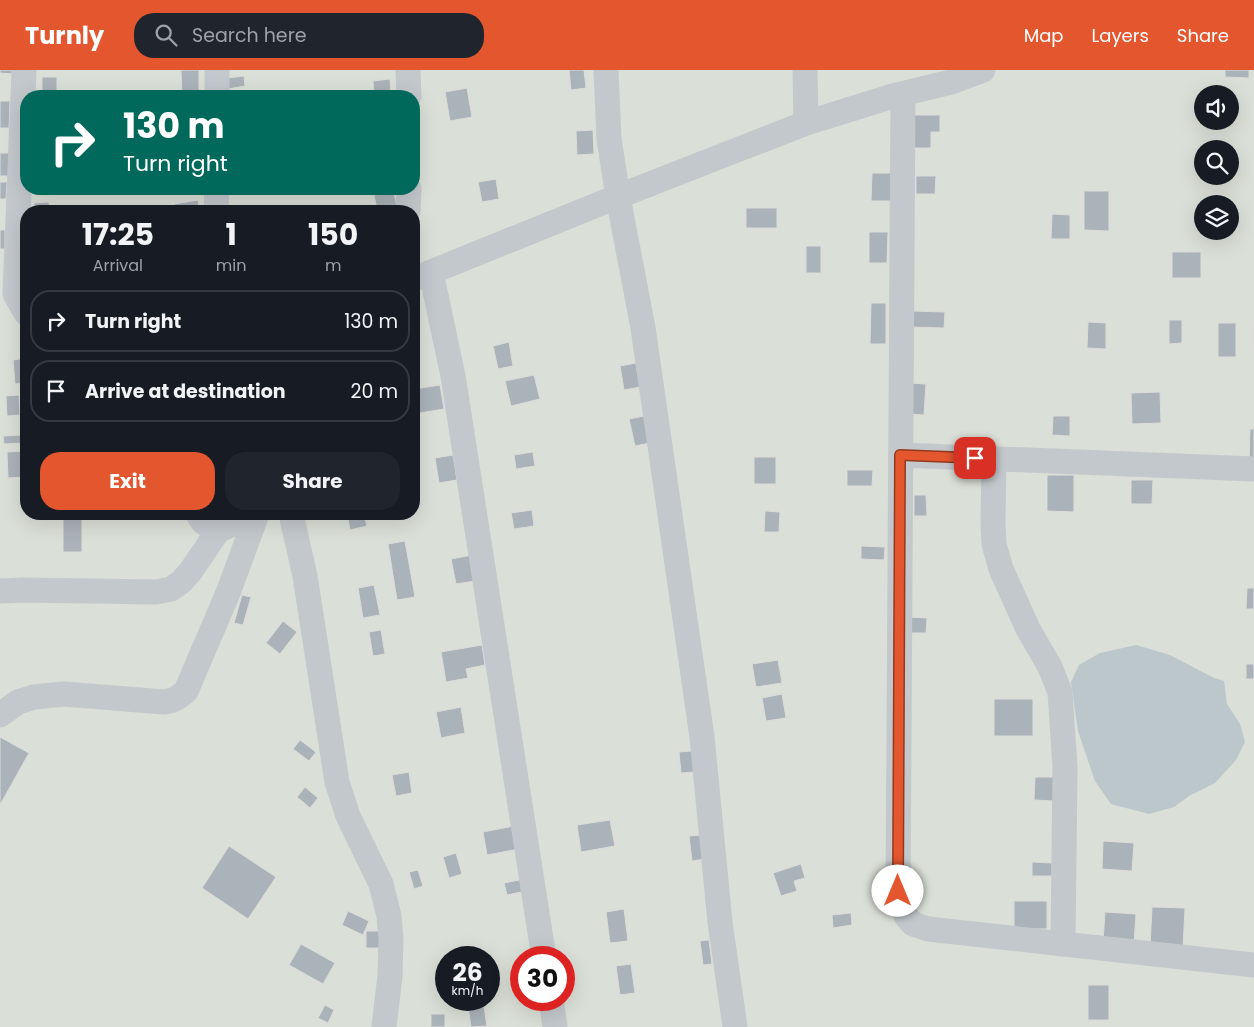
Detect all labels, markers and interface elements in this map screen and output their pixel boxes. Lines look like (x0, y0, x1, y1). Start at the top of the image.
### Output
search box (134, 13, 484, 58)
text: Turnly (25, 19, 104, 52)
icon: search (152, 21, 180, 49)
text: Search here (192, 22, 307, 49)
text: Map (1024, 23, 1064, 48)
text: Layers (1092, 23, 1149, 48)
text: Share (1177, 23, 1229, 48)
map controls (1194, 85, 1239, 240)
button: sound (1194, 85, 1239, 130)
text: 130 m (123, 101, 225, 150)
icon: right (40, 110, 105, 175)
button: search (1194, 140, 1239, 185)
text: Turn right (123, 148, 228, 179)
button: layers (1194, 195, 1239, 240)
text: 17:25 (82, 213, 154, 256)
text: 1 (225, 213, 237, 256)
text: 150 (308, 213, 358, 256)
text: Arrival (93, 254, 143, 277)
text: min (216, 254, 246, 277)
text: m (325, 254, 341, 277)
icon: right (42, 307, 70, 335)
text: Turn right (85, 308, 181, 335)
text: 130 m (344, 308, 398, 335)
icon: arrive (42, 377, 70, 405)
text: Arrive at destination (85, 378, 286, 405)
text: 20 m (350, 378, 398, 405)
pin (954, 437, 996, 479)
icon: arrive (961, 444, 989, 472)
button: Exit (40, 452, 215, 510)
button: Share (225, 452, 400, 510)
position arrow (871, 864, 923, 916)
speed limit sign: 30 (510, 946, 575, 1011)
text: 26 (452, 955, 483, 990)
text: km/h (452, 982, 483, 999)

